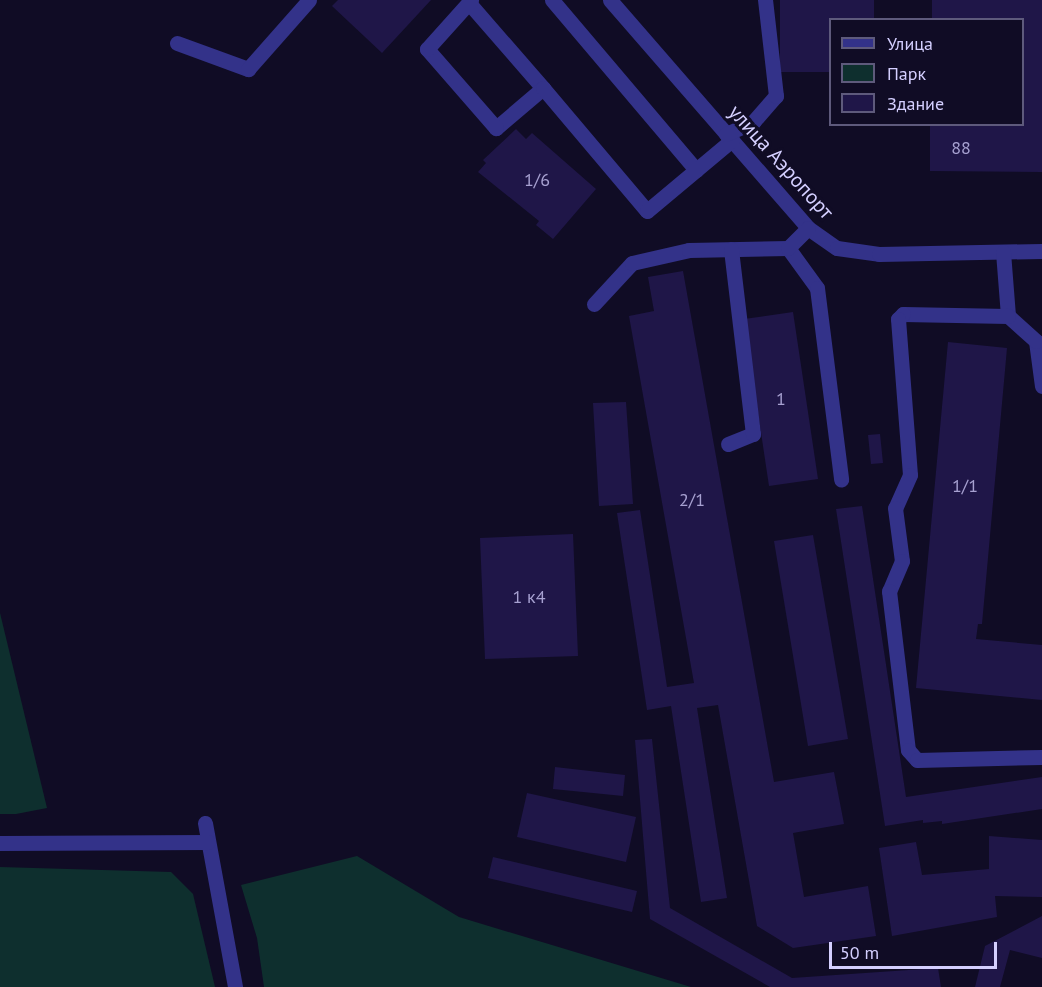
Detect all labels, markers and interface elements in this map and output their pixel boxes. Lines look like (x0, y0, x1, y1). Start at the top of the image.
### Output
legend (829, 18, 1024, 126)
text: Улица (887, 32, 933, 55)
text: Парк (887, 62, 926, 85)
text: Здание (887, 92, 944, 115)
street label: улица Аэропорт (723, 99, 839, 225)
house number: 88 (951, 137, 971, 159)
house number: 1/6 (524, 169, 550, 191)
house number: 1 (776, 388, 786, 410)
house number: 1/1 (952, 475, 978, 497)
house number: 2/1 (679, 489, 705, 511)
house number: 1 к4 (512, 586, 546, 608)
scale bar (832, 930, 1000, 968)
text: 50 m (840, 941, 879, 964)

